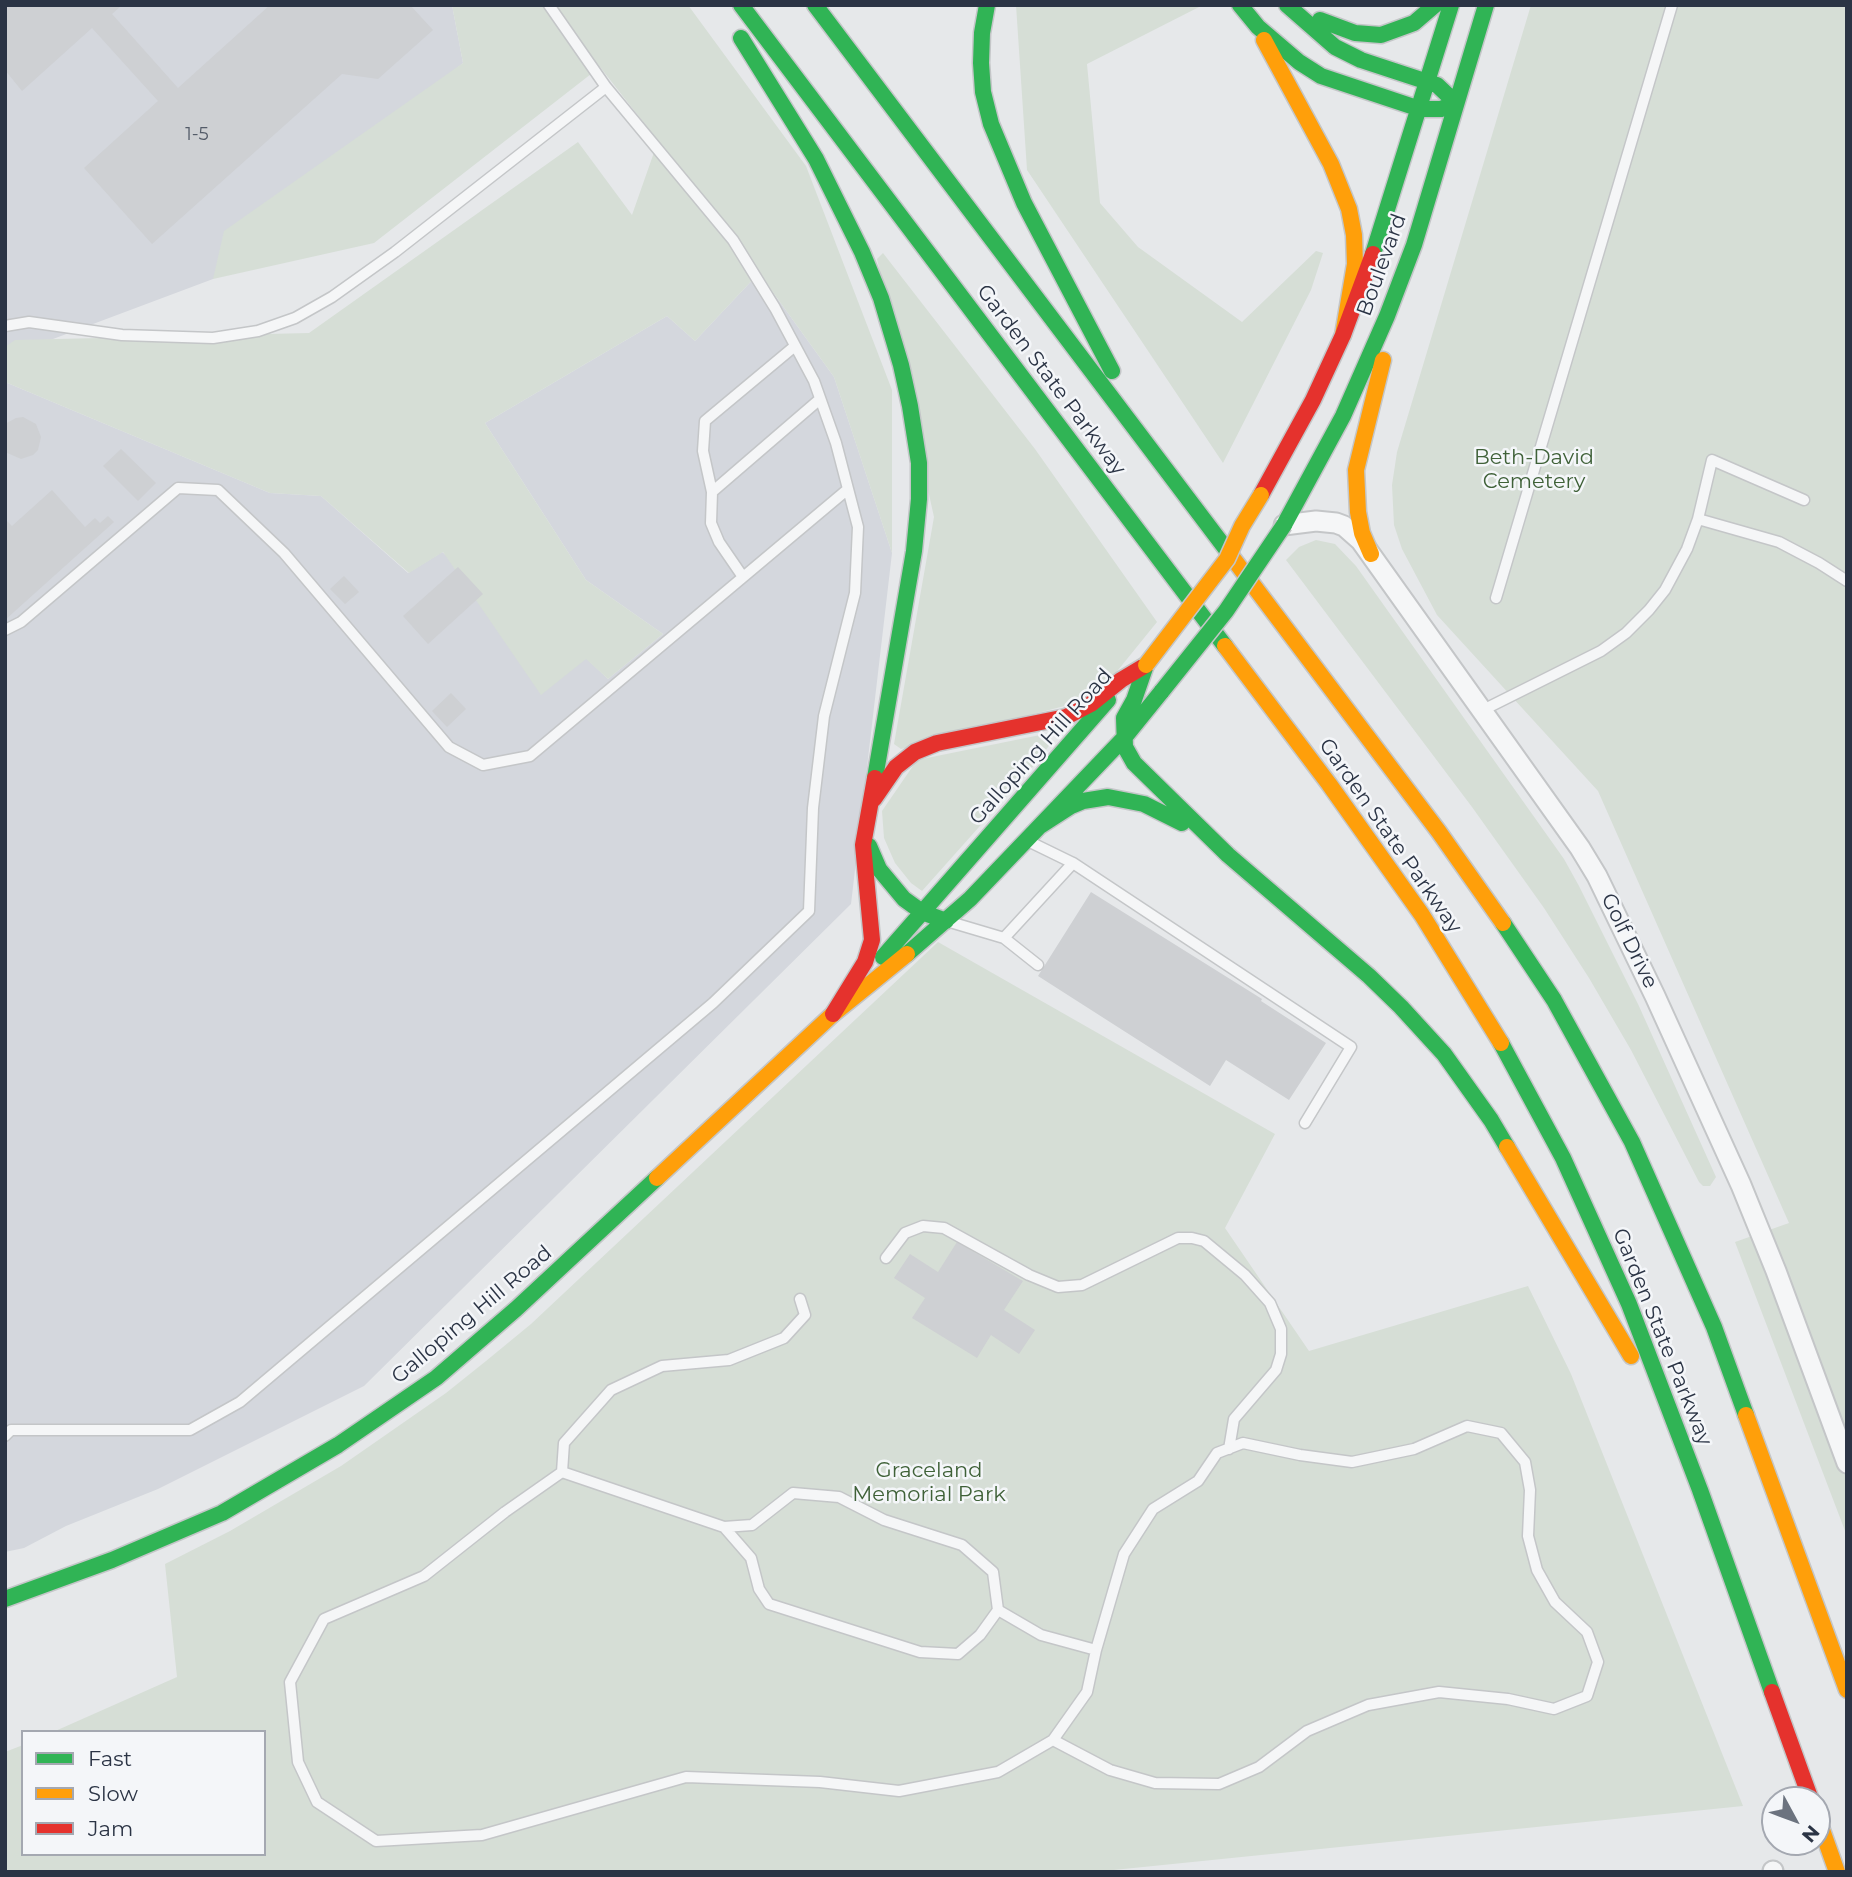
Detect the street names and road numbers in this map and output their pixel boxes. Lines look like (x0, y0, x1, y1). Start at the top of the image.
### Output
street label: Boulevard (1352, 210, 1412, 320)
street label: Garden State Parkway (971, 280, 1131, 480)
street label: Galloping Hill Road (964, 664, 1118, 830)
street label: Garden State Parkway (1313, 734, 1467, 938)
street label: Golf Drive (1595, 889, 1663, 993)
street label: Garden State Parkway (1607, 1225, 1717, 1449)
street label: Galloping Hill Road (387, 1241, 557, 1389)

